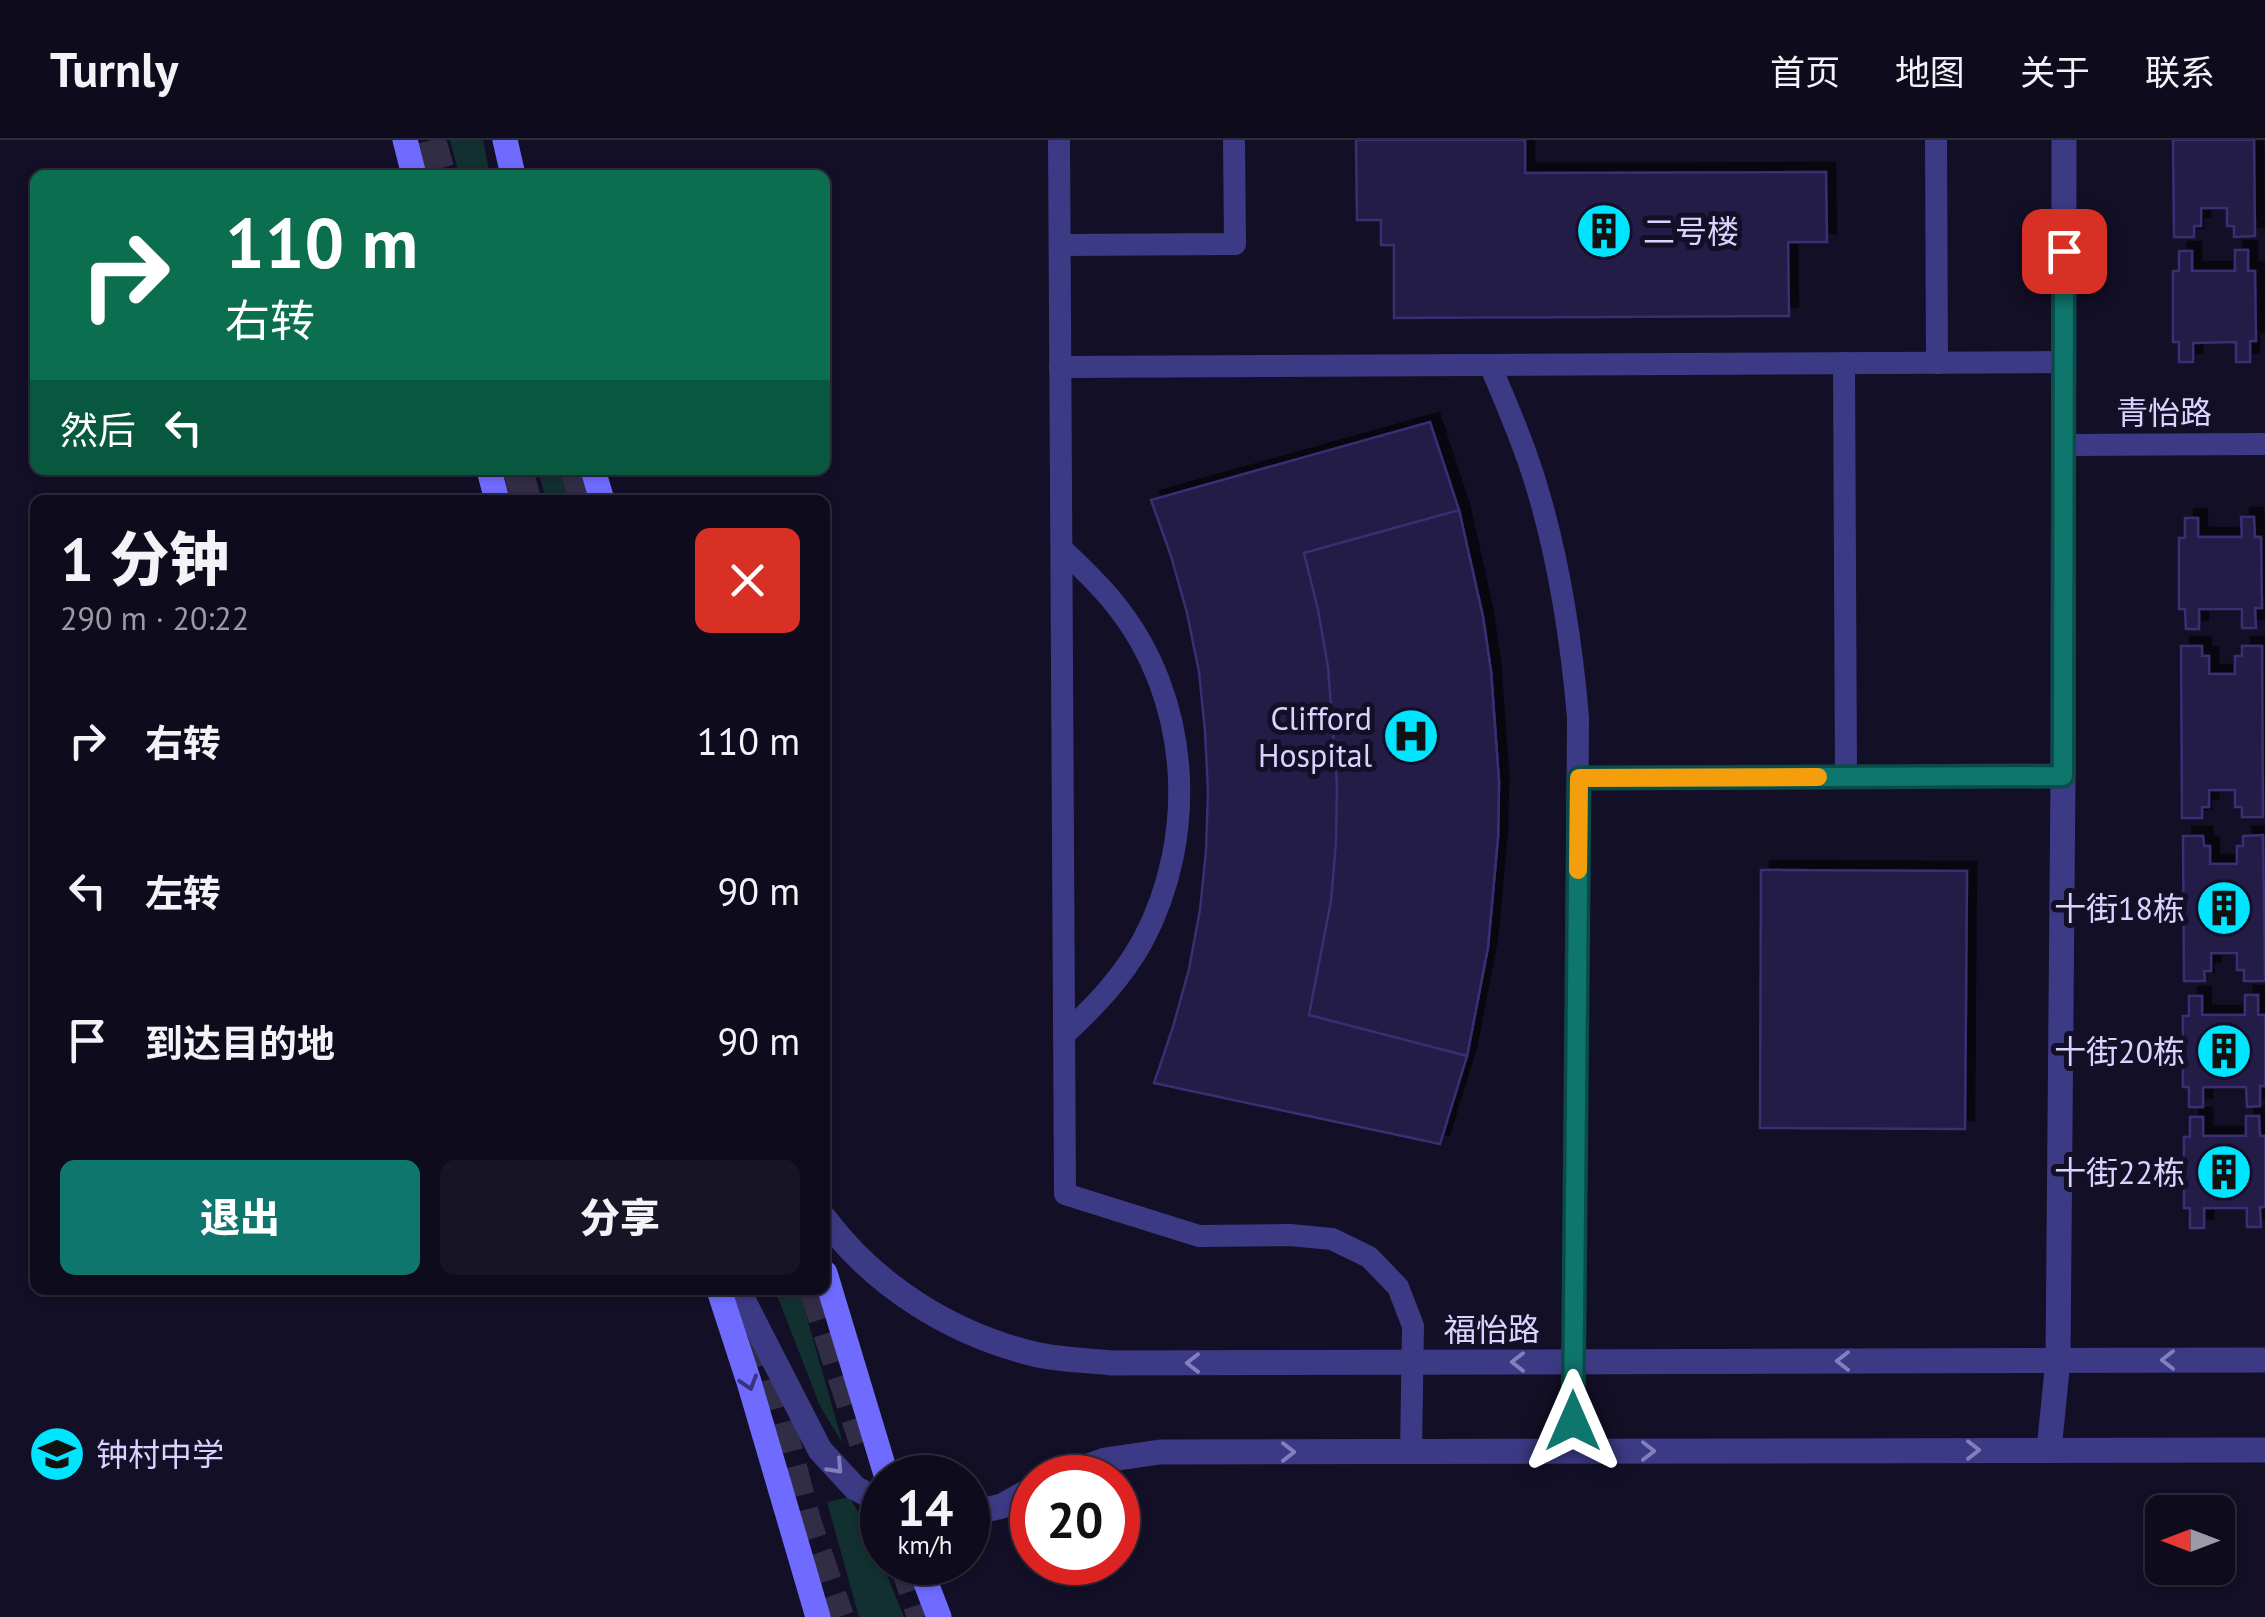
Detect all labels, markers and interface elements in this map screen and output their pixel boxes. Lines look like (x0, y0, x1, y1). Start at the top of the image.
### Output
text: Turnly (50, 38, 178, 100)
text: 首页 (1770, 49, 1840, 95)
text: 地图 (1895, 49, 1965, 95)
text: 关于 (2020, 49, 2090, 95)
text: 联系 (2145, 49, 2215, 95)
text: 110 m (225, 197, 418, 287)
building icon: 二号楼 (1574, 201, 1634, 261)
pin (2022, 209, 2107, 294)
icon: right (60, 210, 190, 340)
place label: 二号楼 (1643, 210, 1739, 252)
icon: arrive (2037, 224, 2092, 279)
text: 右转 (225, 291, 315, 349)
street label: 青怡路 (2116, 391, 2212, 433)
icon: left (156, 400, 211, 455)
text: 然后 (60, 405, 136, 454)
text: 1 分钟 (60, 520, 229, 598)
button: close (695, 528, 800, 633)
text: 290 m · 20:22 (60, 597, 249, 639)
place label: Clifford Hospital (1258, 697, 1373, 776)
hospital icon: Clifford Hospital (1381, 706, 1441, 766)
icon: right (60, 713, 115, 768)
text: 110 m (697, 716, 800, 765)
text: 右转 (145, 718, 221, 767)
icon: left (60, 863, 115, 918)
text: 90 m (718, 866, 800, 915)
text: 左转 (145, 868, 221, 917)
building icon: 十街18栋 (2194, 878, 2254, 938)
place label: 十街18栋 (2054, 887, 2185, 929)
icon: arrive (60, 1013, 115, 1068)
text: 90 m (718, 1016, 800, 1065)
text: 到达目的地 (145, 1018, 335, 1067)
building icon: 十街20栋 (2194, 1021, 2254, 1081)
place label: 十街20栋 (2054, 1030, 2185, 1072)
building icon: 十街22栋 (2194, 1142, 2254, 1202)
place label: 十街22栋 (2054, 1151, 2185, 1193)
button: 退出 (60, 1160, 420, 1275)
button: 分享 (440, 1160, 800, 1275)
street label: 福怡路 (1444, 1308, 1540, 1350)
one-way arrow (2159, 1349, 2174, 1371)
one-way arrow (1834, 1350, 1850, 1372)
one-way arrow (1509, 1351, 1524, 1373)
one-way arrow (1184, 1352, 1200, 1374)
position arrow (1521, 1369, 1625, 1473)
one-way arrow (737, 1373, 758, 1390)
school or university icon: 钟村中学 (27, 1424, 87, 1484)
place label: 钟村中学 (96, 1433, 224, 1475)
one-way arrow (1966, 1439, 1981, 1461)
one-way arrow (1640, 1440, 1656, 1462)
one-way arrow (1280, 1441, 1296, 1463)
one-way arrow (824, 1455, 842, 1473)
speed limit sign: 20 (1010, 1455, 1140, 1585)
text: 14 (897, 1475, 953, 1540)
north arrow (2145, 1495, 2235, 1585)
map controls (2145, 1495, 2235, 1585)
text: km/h (898, 1529, 952, 1561)

